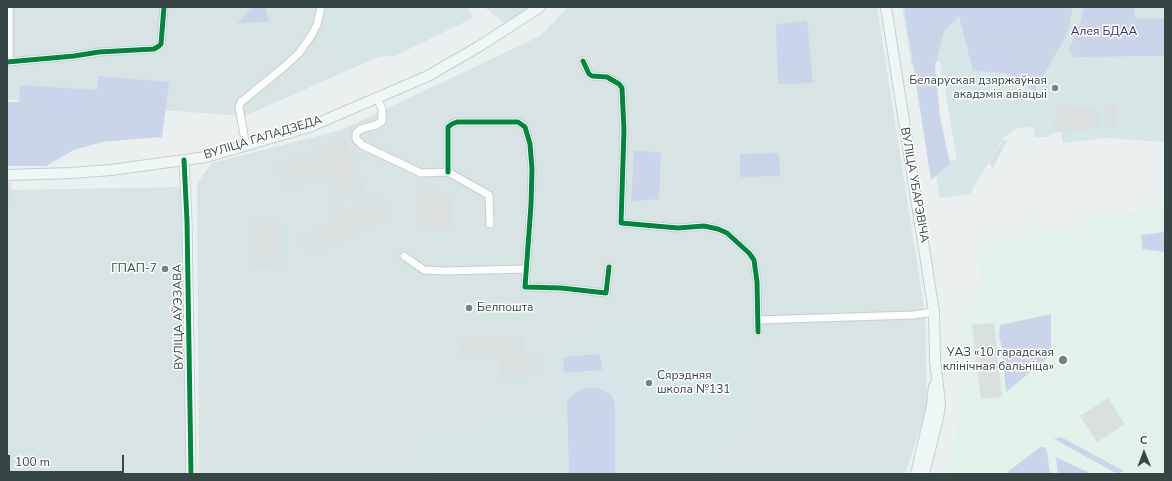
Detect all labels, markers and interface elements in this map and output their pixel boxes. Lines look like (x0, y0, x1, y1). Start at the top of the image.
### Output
park label: Алея БДАА (1071, 25, 1137, 39)
place label: Беларуская дзяржаўная акадэмія авіацыі (909, 74, 1047, 102)
marker: Беларуская дзяржаўная акадэмія авіацыі (1050, 83, 1060, 93)
street label: ВУЛІЦА ГАЛАДЗЕДА (202, 113, 324, 163)
street label: ВУЛІЦА УБАРЭВІЧА (897, 126, 931, 244)
place label: ГПАП-7 (111, 262, 157, 276)
marker: ГПАП-7 (160, 264, 170, 274)
street label: ВУЛІЦА АЎЭЗАВА (171, 264, 187, 370)
place label: Белпошта (477, 301, 533, 315)
marker: Белпошта (464, 303, 474, 313)
place label: УАЗ «10 гарадская клінічная бальніца» (943, 346, 1054, 374)
marker: УАЗ «10 гарадская клінічная бальніца» (1057, 354, 1069, 366)
place label: Сярэдняя школа №131 (657, 369, 731, 397)
marker: Сярэдняя школа №131 (644, 378, 654, 388)
north arrow (1124, 433, 1164, 473)
text: С (1140, 433, 1148, 448)
scale bar (10, 447, 126, 473)
text: 100 m (15, 454, 50, 470)

